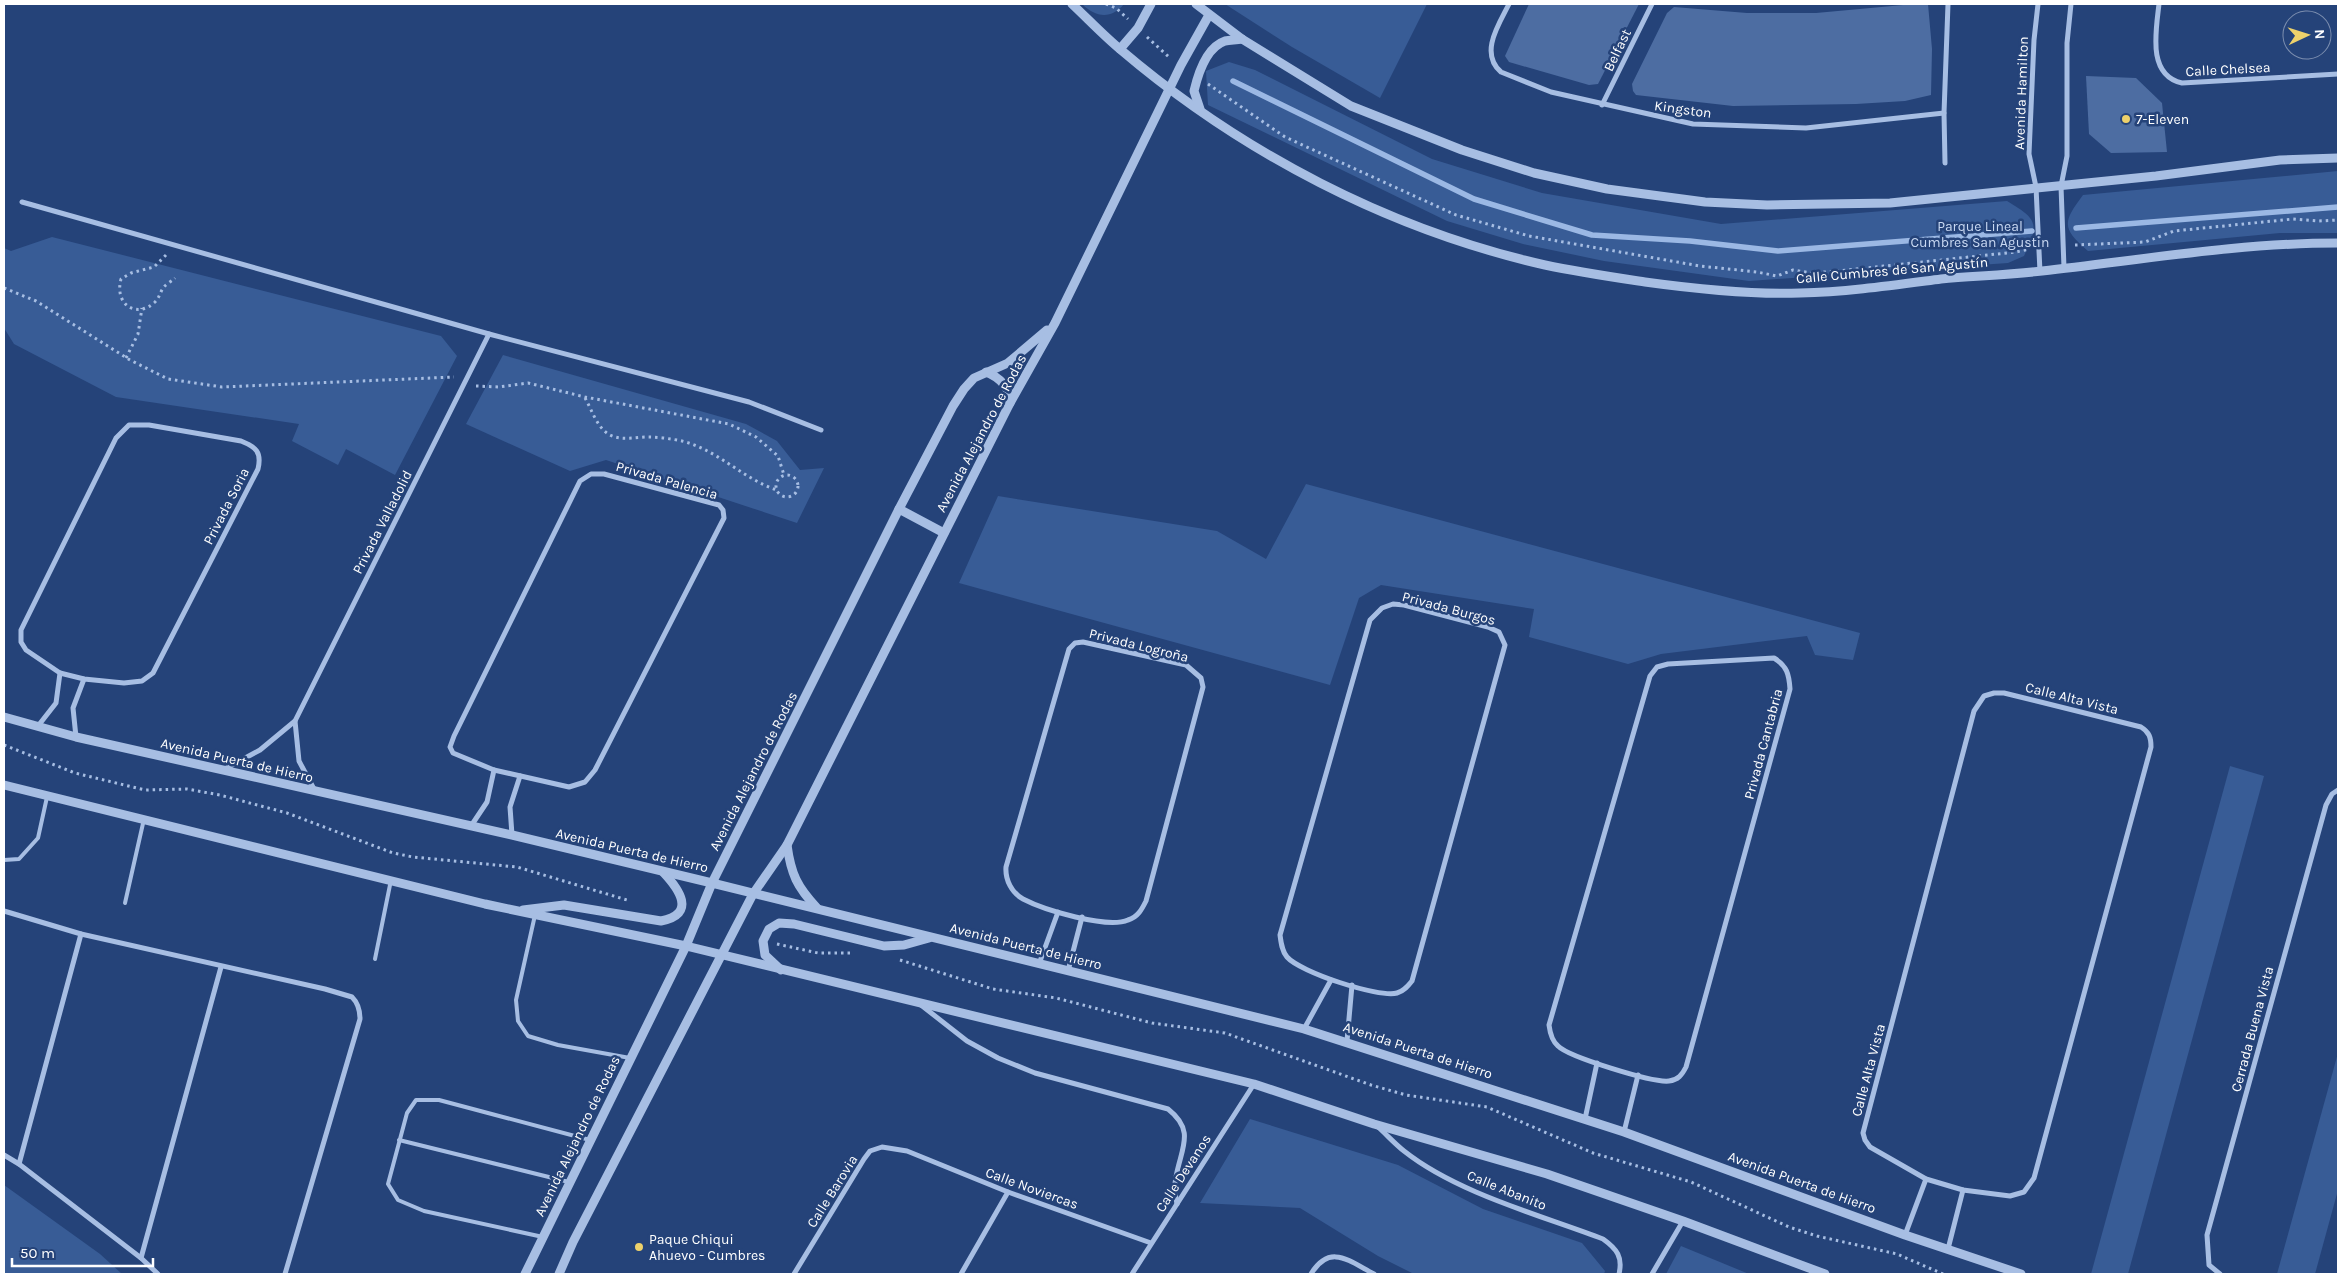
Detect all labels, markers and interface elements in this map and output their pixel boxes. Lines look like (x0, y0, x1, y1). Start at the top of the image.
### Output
north arrow (2282, 10, 2332, 60)
street label: Belfast (1600, 26, 1635, 74)
text: N (2311, 29, 2328, 40)
street label: Avenida Hamilton (2011, 36, 2032, 150)
street label: Calle Chelsea (2185, 59, 2271, 80)
street label: Kingston (1653, 97, 1713, 122)
place label: 7-Eleven (2136, 111, 2189, 128)
marker: 7-Eleven (2120, 113, 2132, 125)
park label: Parque Lineal Cumbres San Agustin (1911, 218, 2050, 251)
street label: Calle Cumbres de San Agustín (1795, 254, 1989, 287)
street label: Avenida Alejandro de Rodas (933, 351, 1030, 515)
street label: Privada Palencia (614, 458, 720, 503)
street label: Privada Soria (200, 465, 253, 548)
street label: Privada Valladolid (349, 468, 416, 577)
street label: Privada Burgos (1400, 588, 1497, 629)
street label: Privada Logroña (1087, 625, 1190, 666)
street label: Calle Alta Vista (2024, 679, 2120, 718)
street label: Privada Cantabria (1741, 687, 1786, 801)
street label: Avenida Alejandro de Rodas (706, 689, 801, 854)
street label: Avenida Puerta de Hierro (159, 735, 315, 786)
street label: Avenida Puerta de Hierro (554, 825, 710, 876)
street label: Avenida Puerta de Hierro (948, 919, 1104, 974)
street label: Cerrada Buena Vista (2228, 965, 2277, 1094)
street label: Avenida Puerta de Hierro (1341, 1018, 1495, 1083)
street label: Calle Alta Vista (1848, 1022, 1889, 1118)
street label: Avenida Alejandro de Rodas (531, 1053, 624, 1219)
street label: Calle Devanos (1152, 1131, 1215, 1215)
street label: Avenida Puerta de Hierro (1726, 1148, 1878, 1217)
street label: Calle Barovia (803, 1152, 862, 1231)
street label: Calle Noviercas (983, 1164, 1081, 1213)
street label: Calle Abanito (1465, 1167, 1549, 1214)
place label: Paque Chiqui Ahuevo - Cumbres (649, 1231, 765, 1264)
scale bar (12, 1236, 154, 1268)
marker: Paque Chiqui Ahuevo - Cumbres (633, 1241, 645, 1253)
text: 50 m (20, 1244, 55, 1262)

